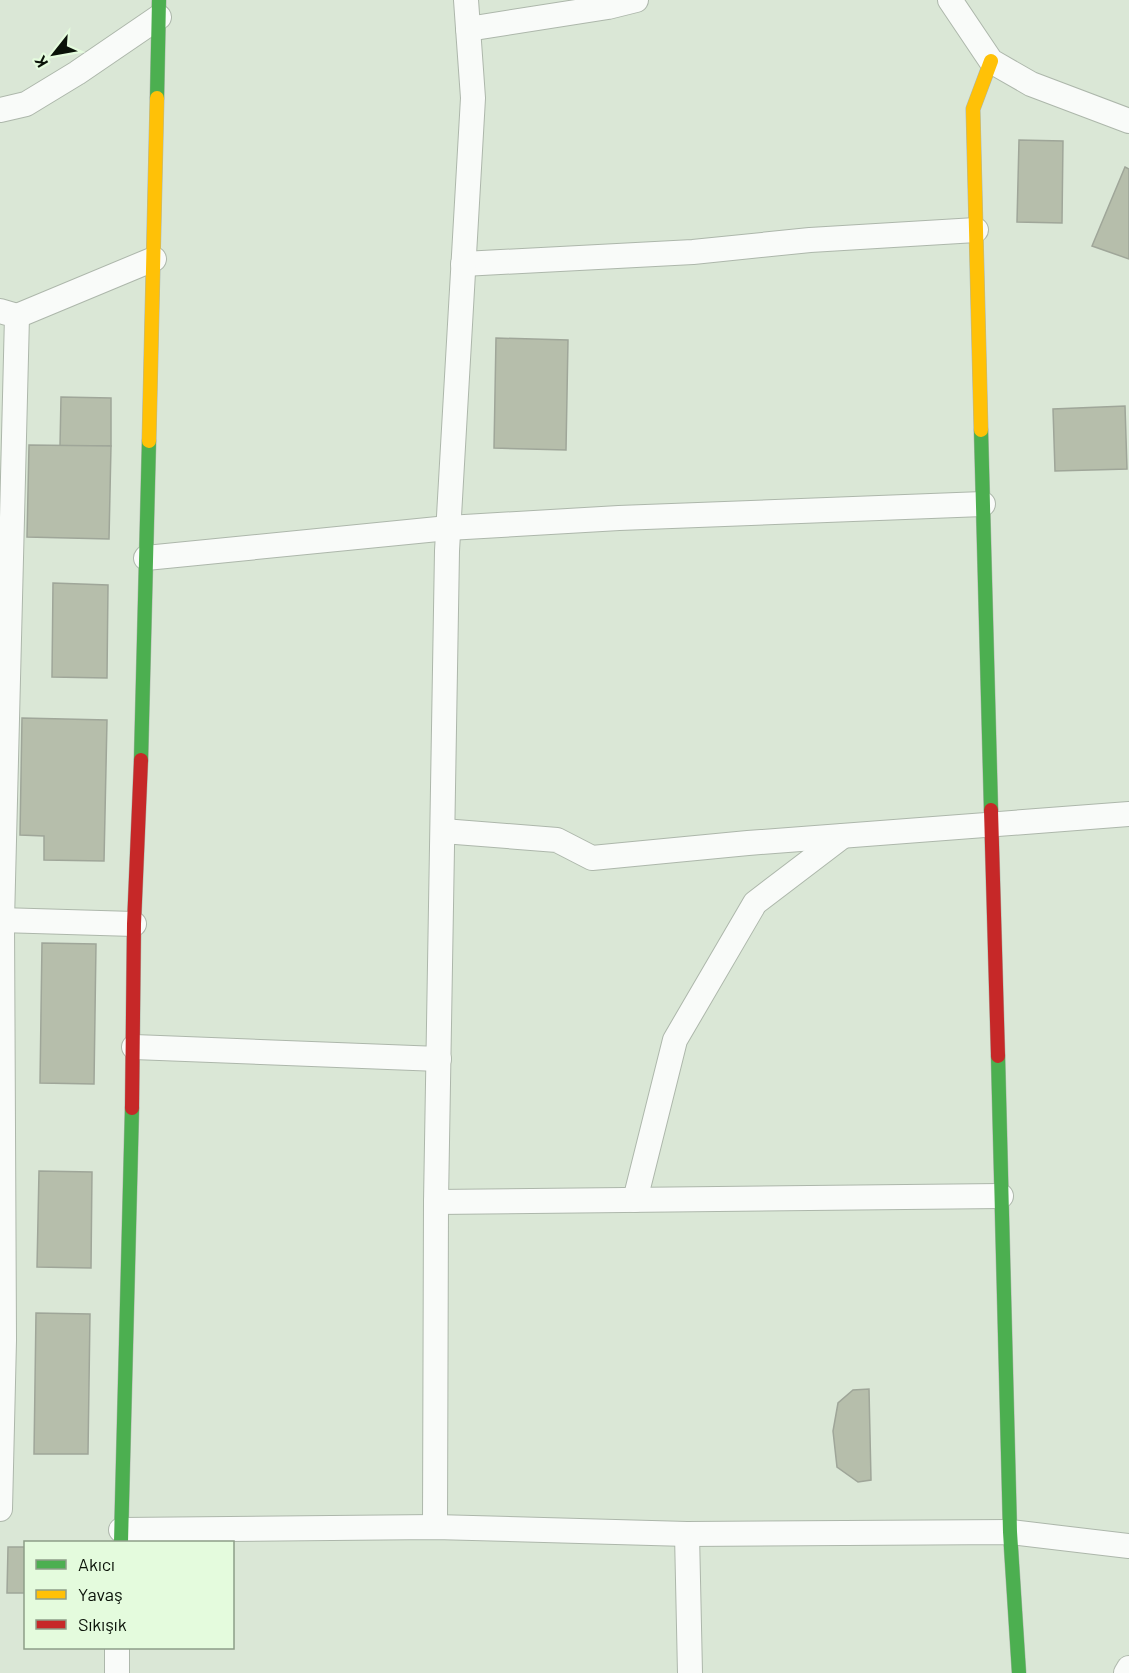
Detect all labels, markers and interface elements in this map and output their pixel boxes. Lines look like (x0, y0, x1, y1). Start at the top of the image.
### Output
north arrow (24, 24, 84, 84)
text: K (30, 53, 51, 71)
legend (24, 1541, 234, 1649)
text: Akıcı (78, 1553, 115, 1575)
text: Yavaş (78, 1583, 123, 1605)
text: Sıkışık (78, 1613, 127, 1635)

